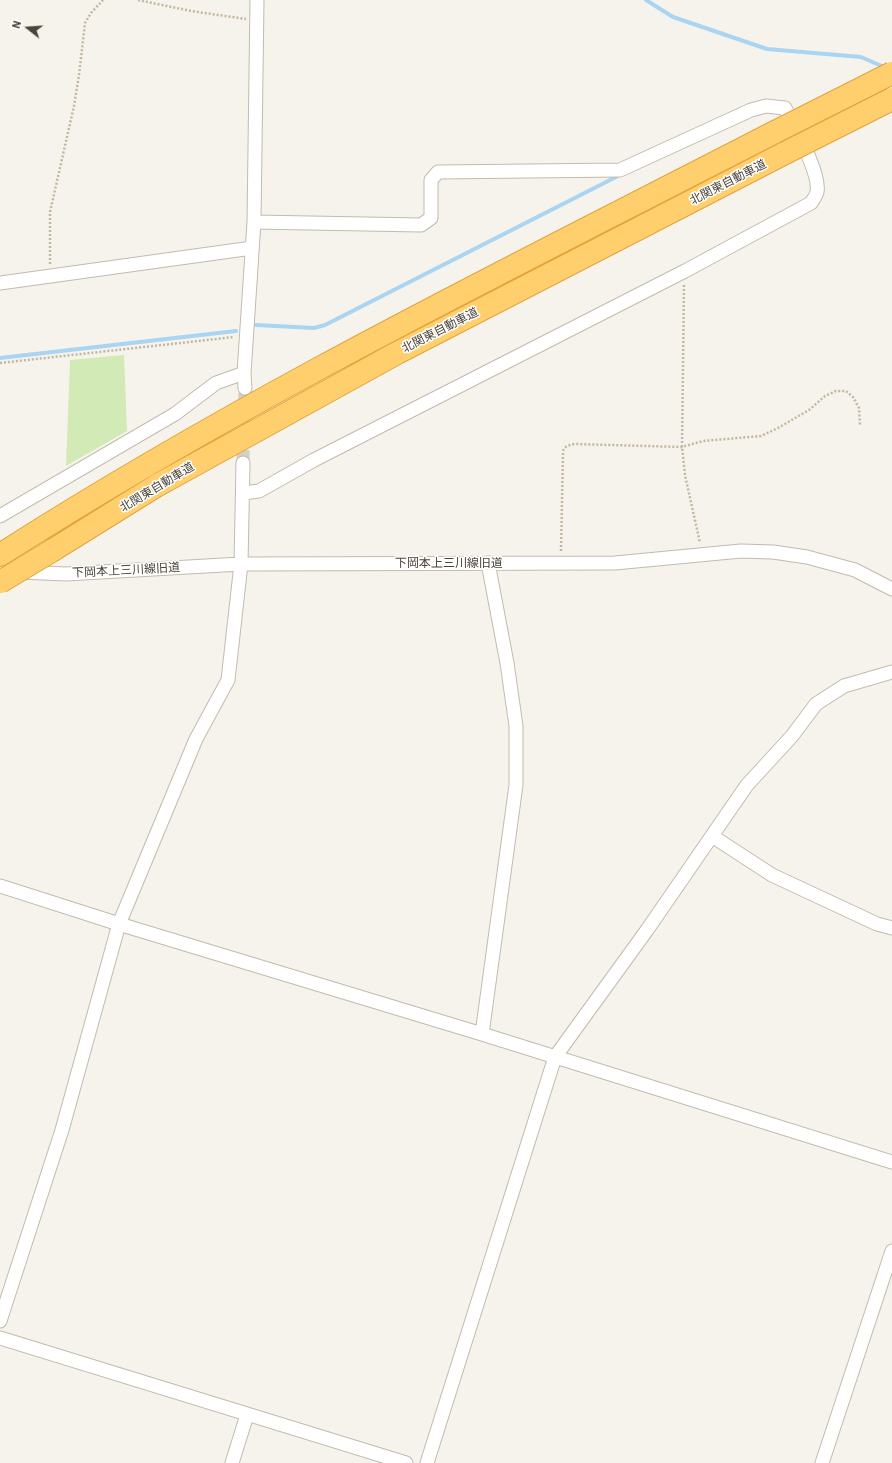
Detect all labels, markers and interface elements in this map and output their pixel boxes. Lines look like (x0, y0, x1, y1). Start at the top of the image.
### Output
north arrow (8, 8, 48, 48)
text: N (9, 19, 23, 30)
street label: 北関東自動車道 (687, 157, 769, 207)
street label: 北関東自動車道 (399, 305, 481, 355)
street label: 北関東自動車道 (117, 459, 197, 515)
street label: 下岡本上三川線旧道 (395, 556, 503, 570)
street label: 下岡本上三川線旧道 (72, 560, 180, 580)

